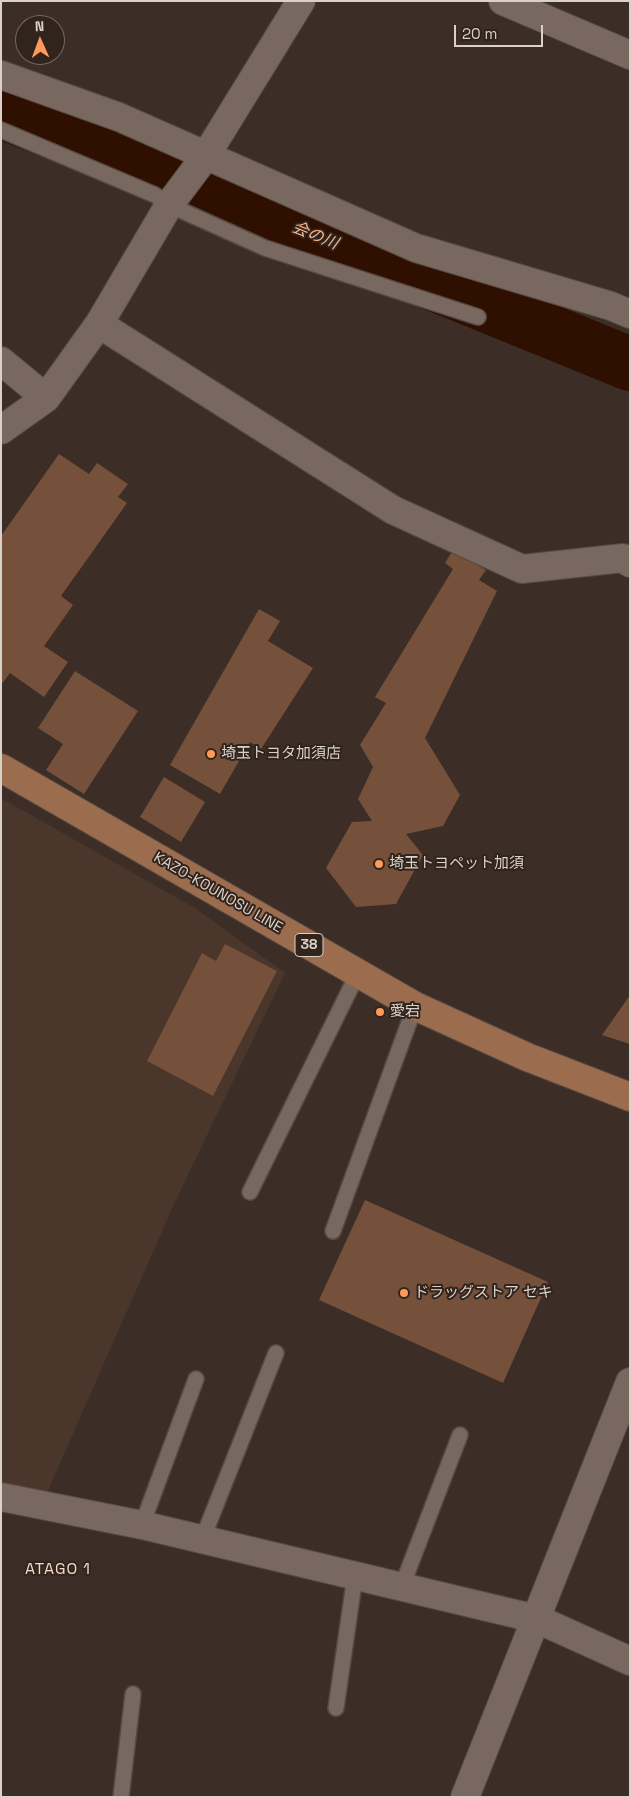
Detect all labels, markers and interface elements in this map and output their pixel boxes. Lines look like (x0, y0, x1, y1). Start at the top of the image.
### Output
north arrow (15, 15, 65, 65)
scale bar (456, 15, 545, 47)
text: N (34, 17, 45, 35)
text: 20 m (462, 24, 497, 43)
water label: 会の川 (289, 218, 341, 254)
place label: 埼玉トヨタ加須店 (221, 745, 341, 763)
marker: 埼玉トヨタ加須店 (205, 748, 217, 760)
street label: KAZO-KOUNOSU LINE (150, 849, 286, 937)
place label: 埼玉トヨペット加須 (389, 855, 524, 873)
marker: 埼玉トヨペット加須 (373, 858, 385, 870)
road number: 38 (295, 934, 323, 956)
place label: 愛宕 (390, 1003, 420, 1021)
marker: 愛宕 (374, 1006, 386, 1018)
place label: ドラッグストア セキ (414, 1284, 553, 1302)
marker: ドラッグストア セキ (398, 1287, 410, 1299)
district label: ATAGO 1 (24, 1560, 92, 1580)

